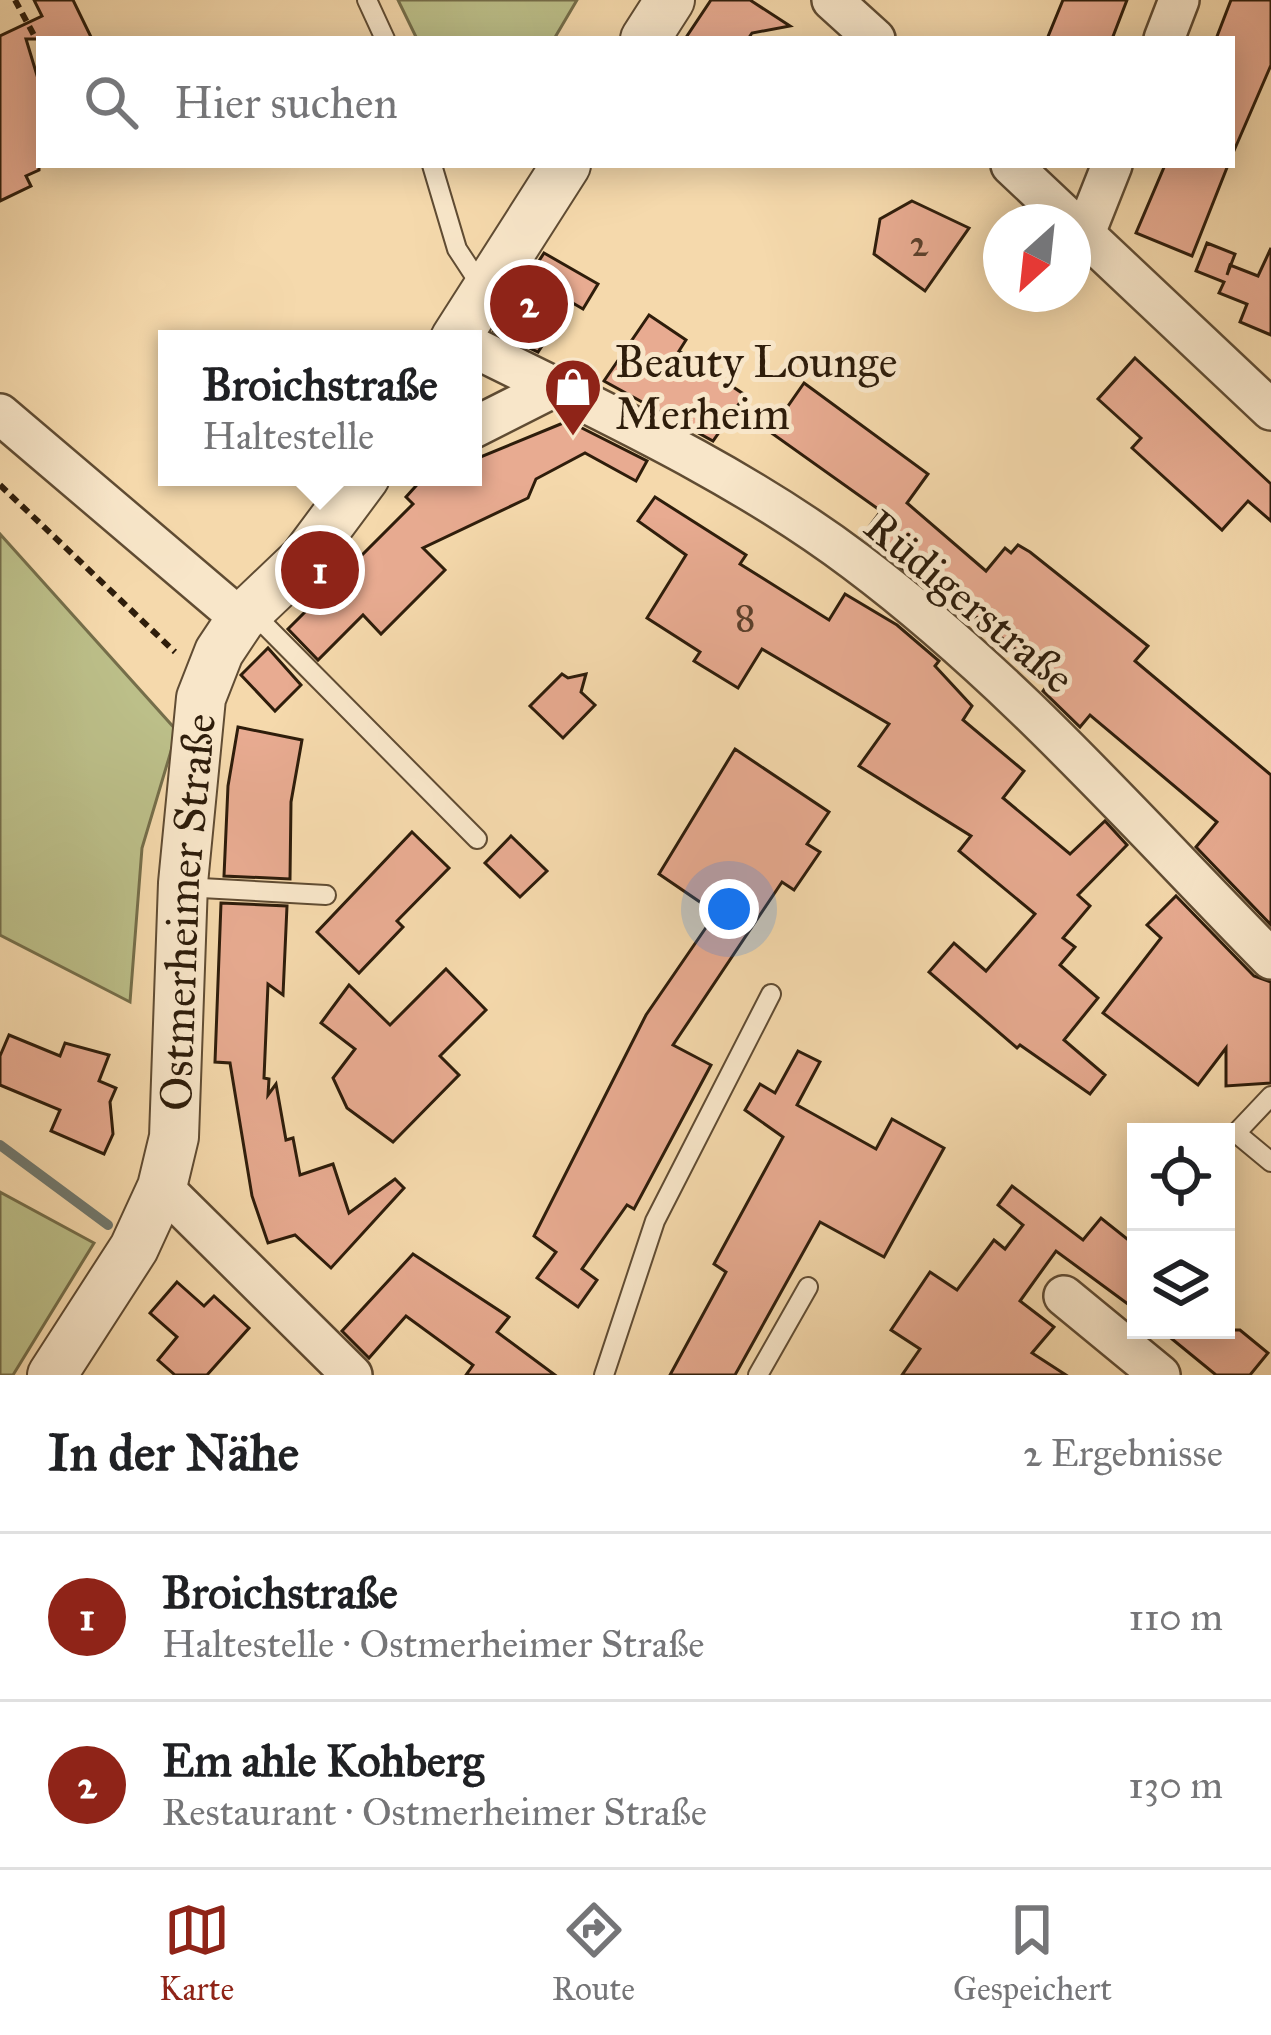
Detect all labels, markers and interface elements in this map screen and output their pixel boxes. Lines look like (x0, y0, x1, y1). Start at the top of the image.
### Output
search box (36, 36, 1235, 168)
icon: search (78, 69, 144, 135)
text: Hier suchen (174, 75, 398, 130)
north arrow (983, 204, 1091, 312)
house number: 2 (909, 219, 929, 267)
pin: 2 (490, 259, 568, 349)
popup (158, 330, 482, 486)
place label: Beauty Lounge Merheim (615, 334, 898, 441)
shop icon: Beauty Lounge Merheim (542, 356, 604, 438)
text: Broichstraße (202, 357, 438, 412)
text: Haltestelle (202, 412, 374, 460)
street label: Rüdigerstraße (854, 498, 1086, 705)
pin: 1 (281, 525, 359, 615)
house number: 8 (735, 593, 755, 641)
street label: Ostmerheimer Straße (148, 711, 227, 1112)
your location (699, 879, 759, 939)
map controls (1127, 1123, 1235, 1339)
button: locate (1127, 1123, 1235, 1231)
button: layers (1127, 1231, 1235, 1339)
text: In der Nähe (48, 1422, 299, 1484)
text: 2 Ergebnisse (1023, 1429, 1223, 1477)
text: Broichstraße (162, 1565, 398, 1620)
text: 1 (79, 1593, 95, 1641)
text: 110 m (1128, 1593, 1223, 1641)
text: Haltestelle · Ostmerheimer Straße (162, 1620, 705, 1668)
text: Em ahle Kohberg (162, 1733, 484, 1788)
text: 2 (77, 1761, 97, 1809)
text: 130 m (1128, 1761, 1223, 1809)
text: Restaurant · Ostmerheimer Straße (162, 1788, 707, 1836)
tab: Karte (159, 1897, 234, 2009)
tab: Route (552, 1897, 635, 2009)
tab: Gespeichert (953, 1897, 1112, 2009)

